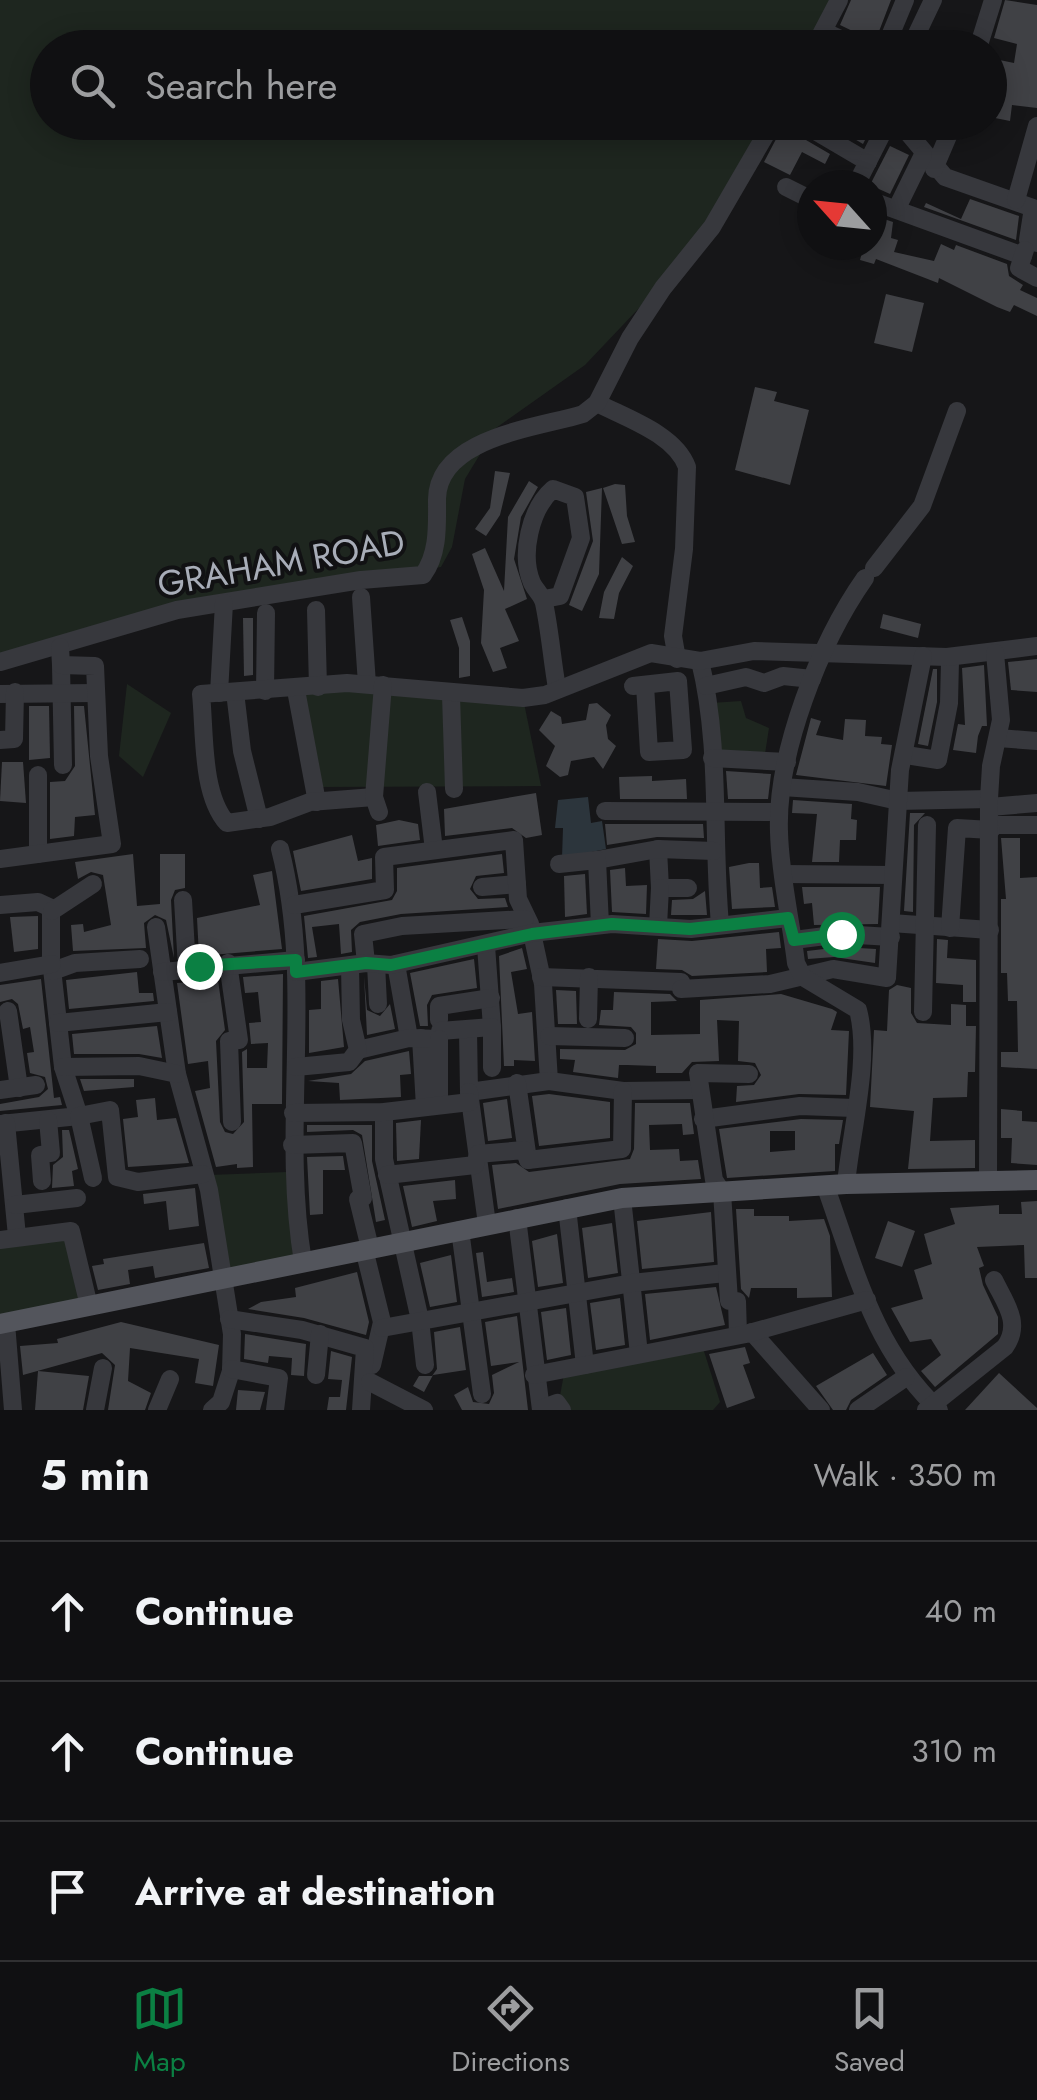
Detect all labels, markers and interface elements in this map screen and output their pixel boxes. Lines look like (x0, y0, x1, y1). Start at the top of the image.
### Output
search box (30, 30, 1007, 140)
icon: search (65, 58, 120, 113)
text: Search here (145, 58, 337, 113)
north arrow (797, 170, 887, 260)
street label: GRAHAM ROAD (154, 517, 408, 609)
route start (819, 912, 865, 958)
route end (177, 944, 223, 990)
text: 5 min (40, 1445, 150, 1506)
text: Walk · 350 m (814, 1452, 997, 1498)
icon: ahead (40, 1584, 95, 1639)
text: Continue (135, 1584, 294, 1639)
text: 40 m (925, 1588, 997, 1634)
icon: ahead (40, 1724, 95, 1779)
text: Continue (135, 1724, 294, 1779)
text: 310 m (911, 1728, 997, 1774)
icon: arrive (40, 1864, 95, 1919)
text: Arrive at destination (135, 1864, 496, 1919)
tab: Map (132, 1981, 187, 2082)
tab: Directions (451, 1981, 570, 2082)
tab: Saved (834, 1981, 905, 2082)

